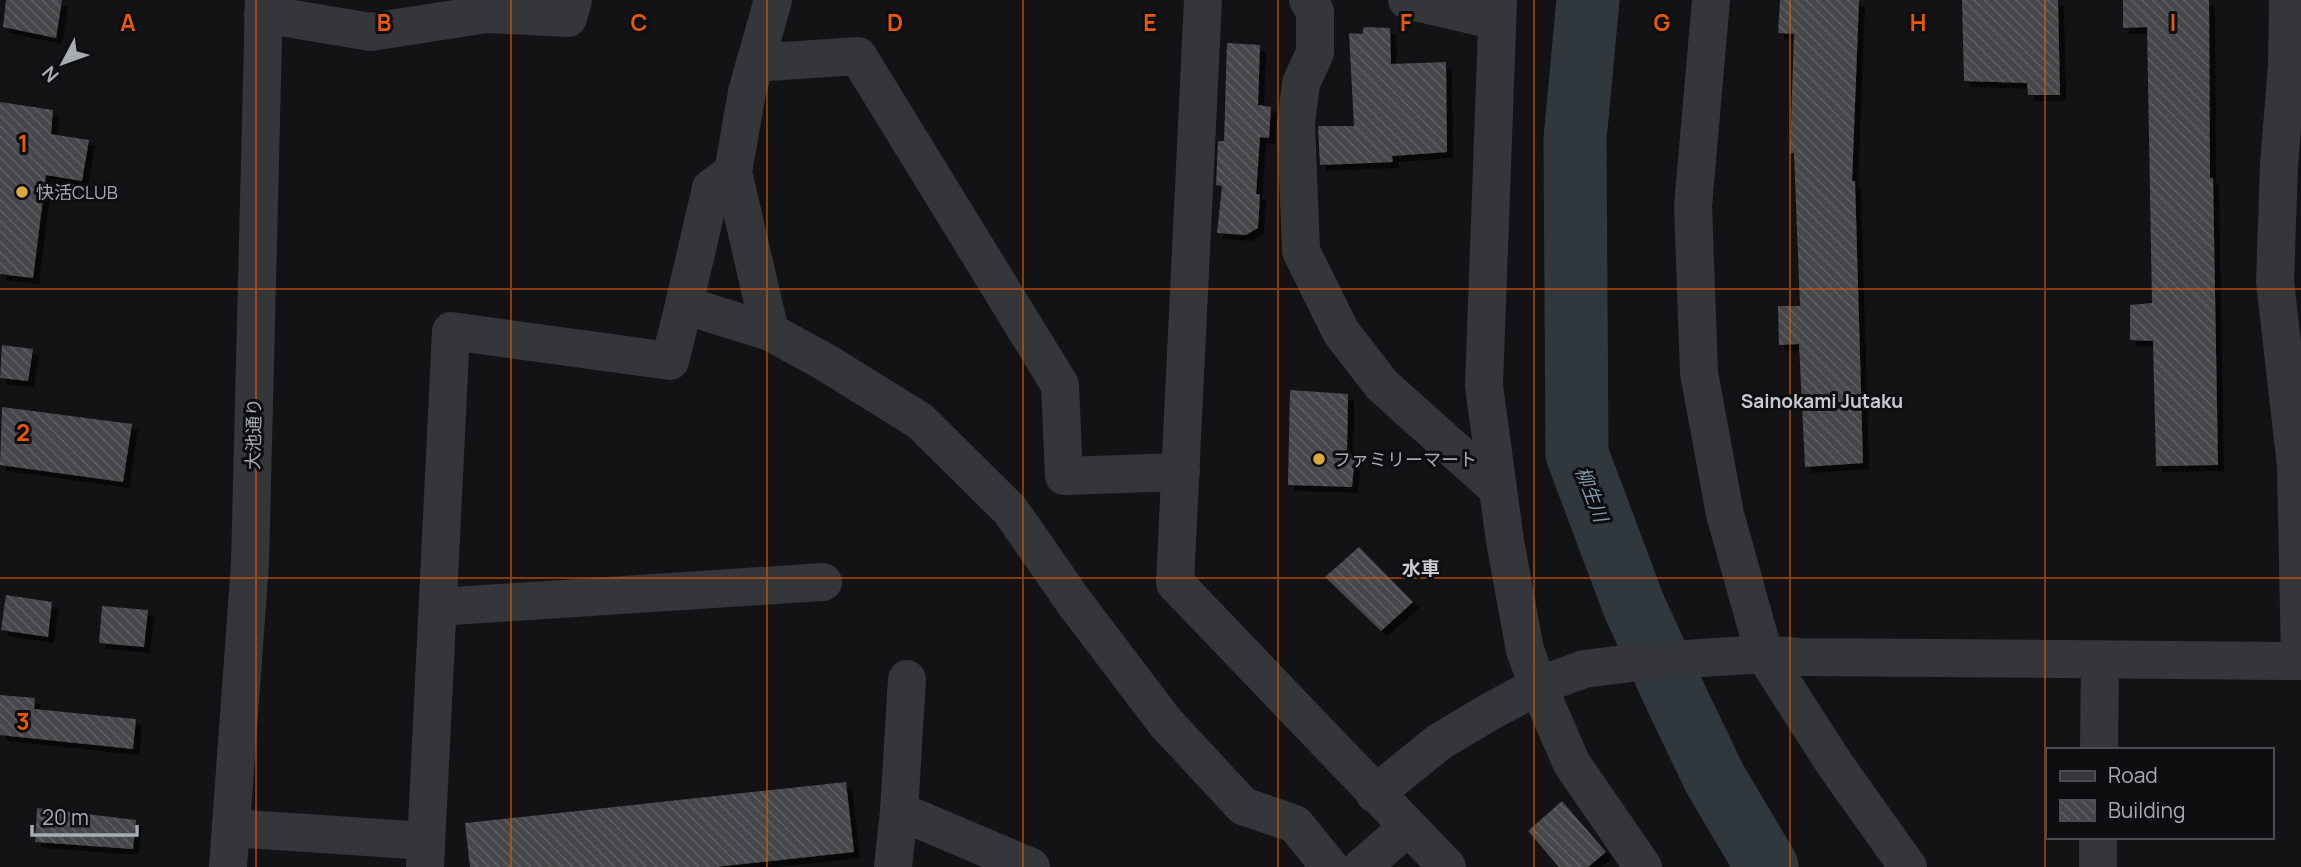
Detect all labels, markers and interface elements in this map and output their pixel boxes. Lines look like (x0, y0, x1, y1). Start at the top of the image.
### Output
text: A (120, 6, 136, 38)
text: B (377, 6, 391, 38)
text: C (631, 6, 648, 38)
text: D (887, 6, 903, 38)
text: E (1143, 6, 1157, 38)
text: F (1400, 6, 1412, 38)
text: G (1654, 6, 1671, 38)
text: H (1910, 6, 1926, 38)
text: I (2170, 6, 2176, 38)
north arrow (28, 28, 98, 98)
text: N (36, 60, 64, 88)
text: 1 (18, 127, 28, 159)
place label: 快活CLUB (36, 180, 118, 204)
marker: 快活CLUB (14, 184, 30, 200)
district label: Sainokami Jutaku (1741, 388, 1903, 414)
street label: 大池通り (240, 398, 266, 470)
text: 2 (16, 416, 30, 448)
place label: ファミリーマート (1333, 447, 1477, 471)
marker: ファミリーマート (1311, 451, 1327, 467)
water label: 柳生川 (1570, 463, 1615, 527)
district label: 水車 (1402, 555, 1440, 581)
text: 3 (16, 705, 30, 737)
legend (2046, 748, 2273, 839)
text: Road (2108, 761, 2158, 789)
scale bar (32, 794, 136, 838)
text: Building (2108, 796, 2185, 824)
text: 20 m (42, 803, 89, 831)

